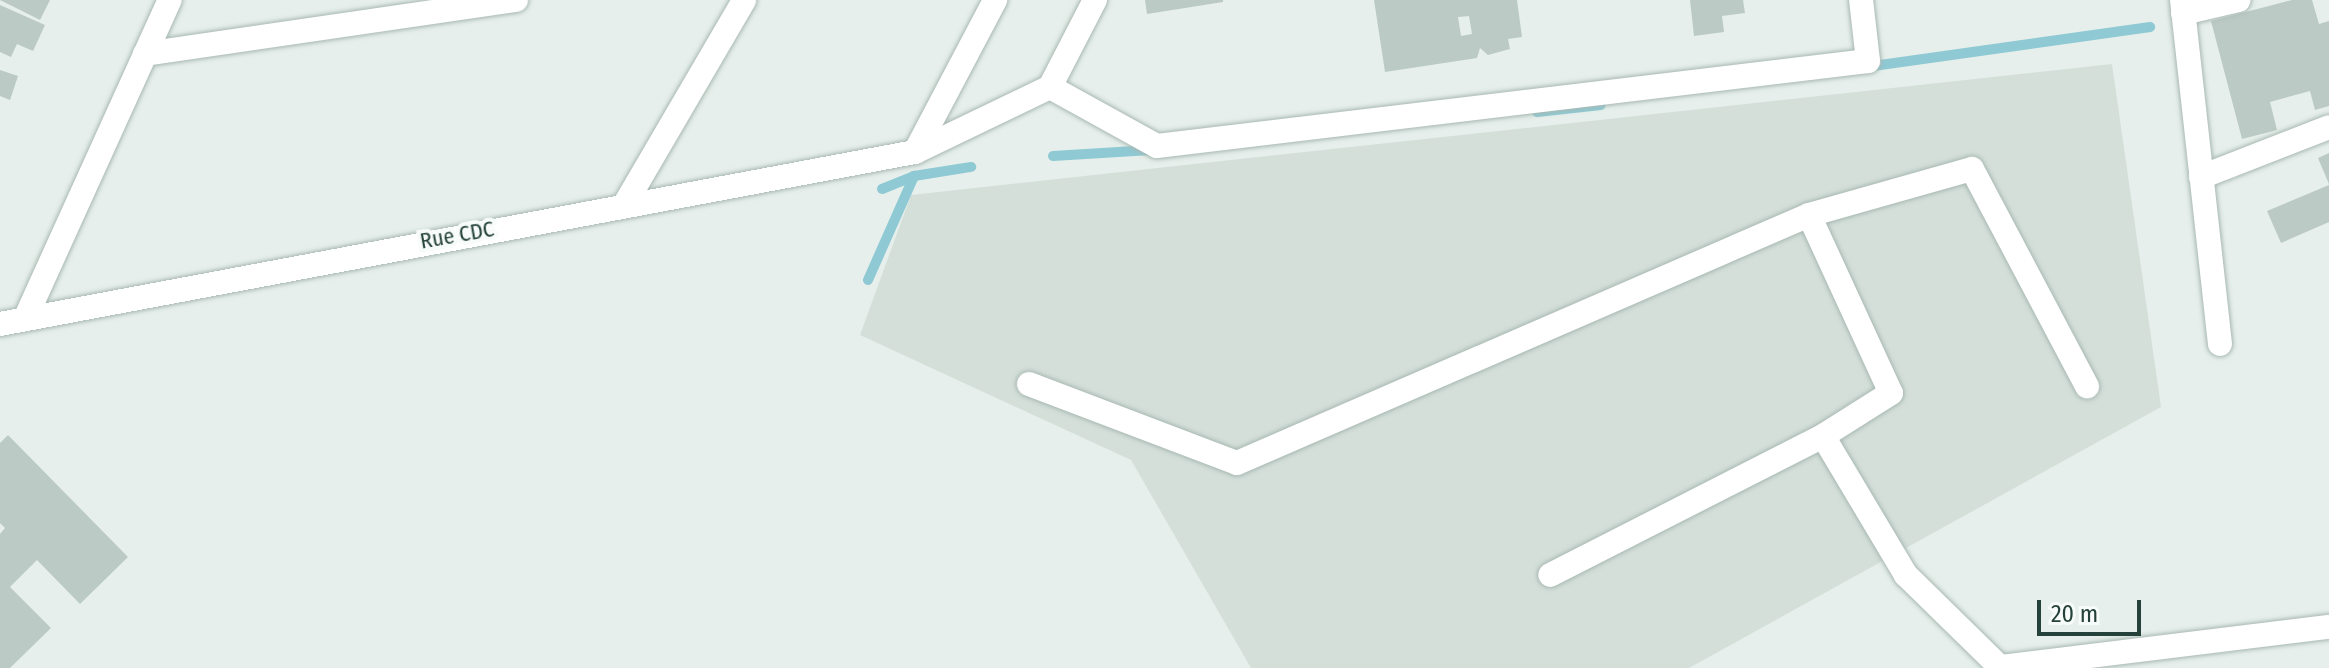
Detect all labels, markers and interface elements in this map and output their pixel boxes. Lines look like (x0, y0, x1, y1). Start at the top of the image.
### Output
street label: Rue CDC (418, 216, 496, 254)
scale bar (2041, 584, 2145, 634)
text: 20 m (2051, 600, 2098, 628)

